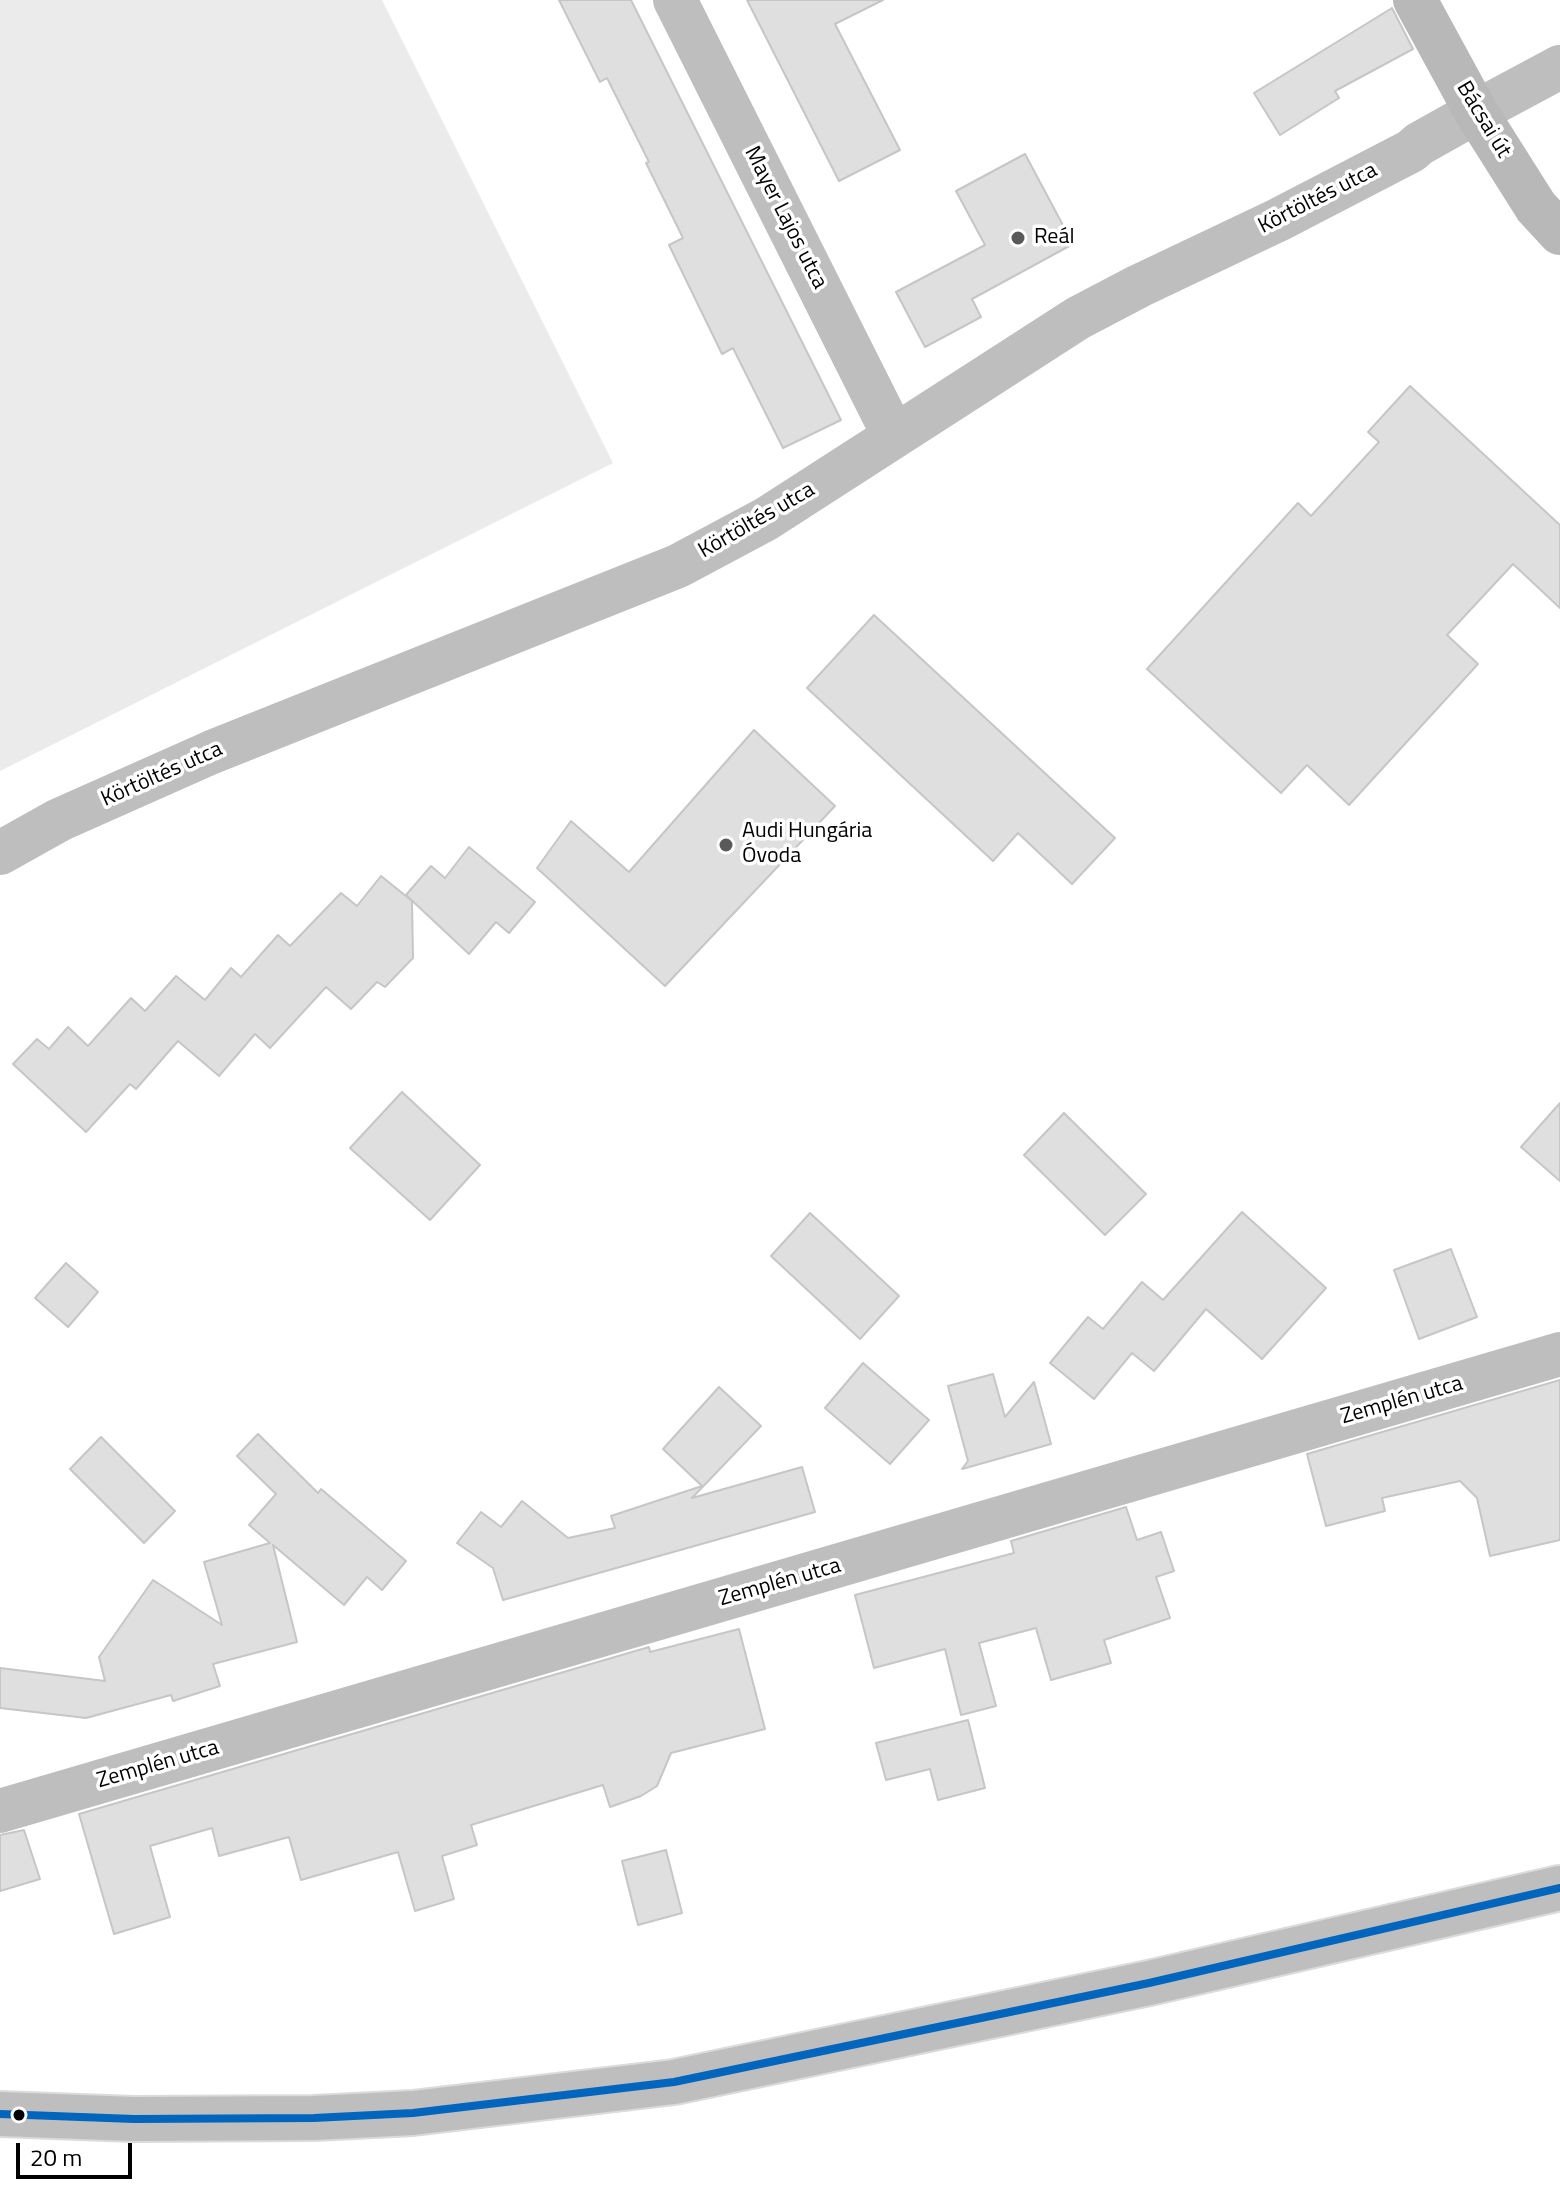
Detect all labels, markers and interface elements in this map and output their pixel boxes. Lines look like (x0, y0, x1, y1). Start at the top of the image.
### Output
street label: Bácsai út (1450, 77, 1516, 163)
street label: Mayer Lajos utca (738, 142, 832, 294)
street label: Körtöltés utca (1254, 158, 1382, 240)
place label: Reál (1034, 225, 1075, 251)
marker: Reál (1009, 229, 1027, 247)
street label: Körtöltés utca (694, 477, 820, 565)
street label: Körtöltés utca (97, 737, 227, 813)
place label: Audi Hungária Óvoda (742, 819, 872, 870)
marker: Audi Hungária Óvoda (717, 836, 735, 854)
street label: Zemplén utca (1338, 1371, 1466, 1431)
street label: Zemplén utca (716, 1553, 844, 1613)
street label: Zemplén utca (94, 1735, 222, 1795)
unlabelled marker (11, 2107, 27, 2123)
scale bar (20, 2127, 136, 2177)
text: 20 m (30, 2139, 82, 2175)

